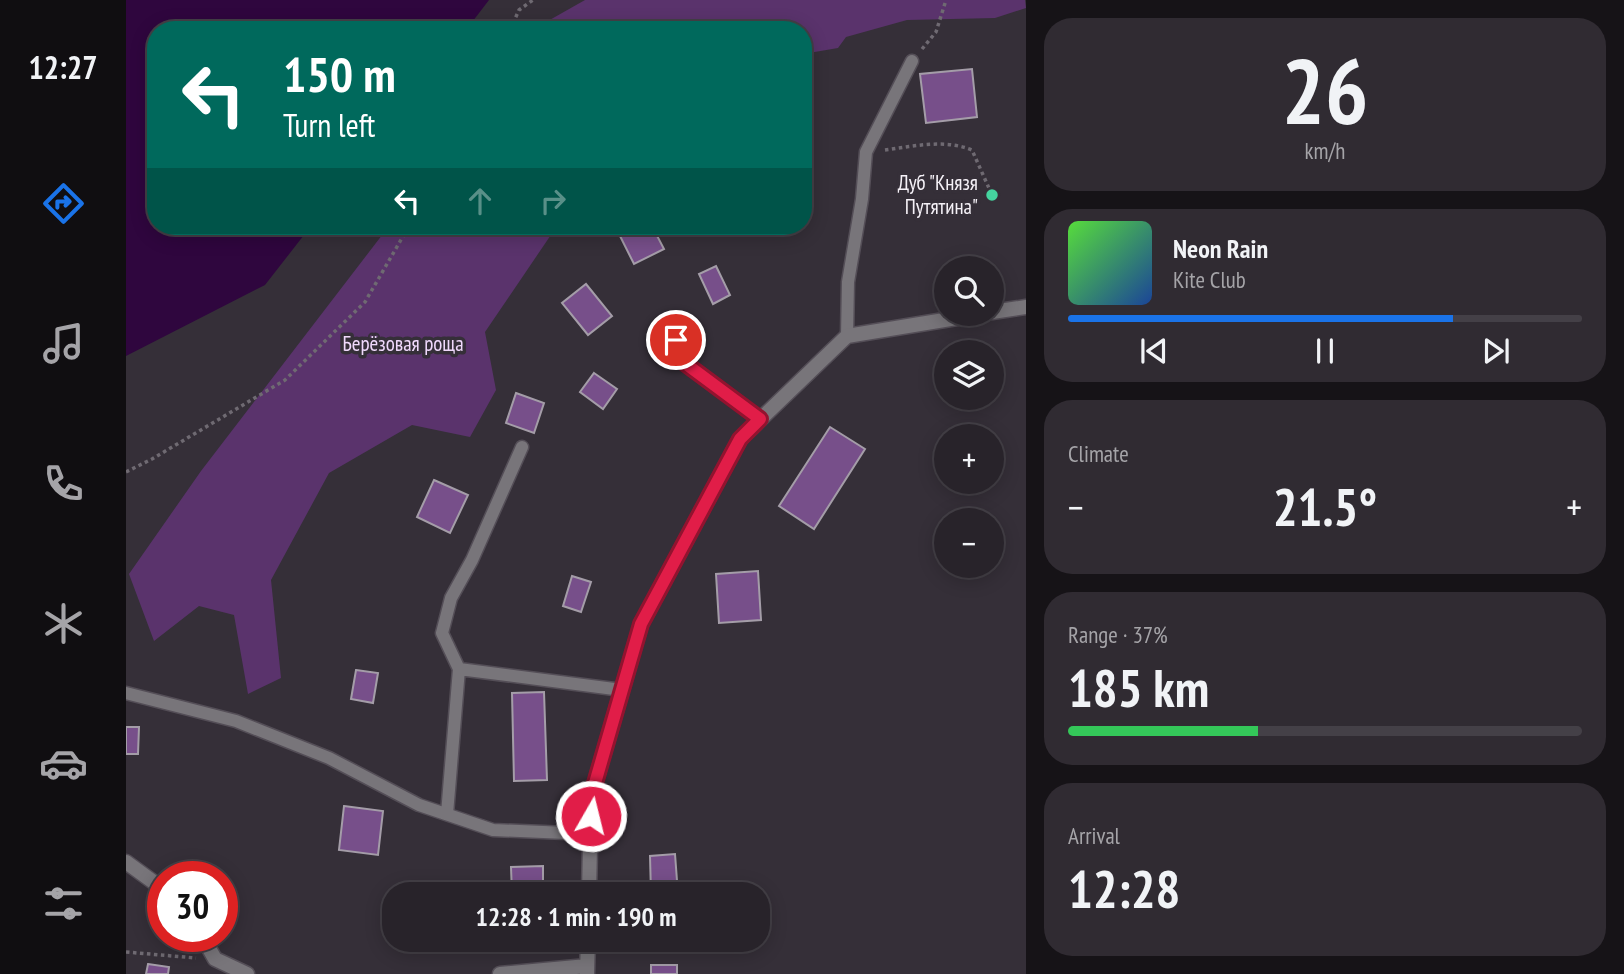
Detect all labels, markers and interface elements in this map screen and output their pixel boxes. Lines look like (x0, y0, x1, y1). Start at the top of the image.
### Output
text: 26 (1282, 31, 1369, 149)
text: 150 m (283, 42, 396, 106)
text: 12:27 (28, 46, 98, 88)
icon: left (168, 49, 259, 140)
text: Turn left (283, 104, 375, 146)
text: km/h (1305, 136, 1345, 165)
place label: Дуб "Князя Путятина" (898, 169, 978, 220)
icon: directions (39, 179, 88, 228)
icon: left (388, 182, 426, 220)
icon: ahead (461, 182, 499, 220)
icon: right (534, 182, 572, 220)
marker: Дуб "Князя Путятина" (984, 187, 1000, 203)
text: Neon Rain (1173, 232, 1268, 265)
map controls (934, 256, 1004, 578)
button: search (934, 256, 1004, 326)
text: Kite Club (1173, 265, 1246, 294)
pin (646, 310, 706, 370)
icon: music (39, 319, 88, 368)
icon: arrive (657, 321, 695, 359)
park label: Берёзовая роща (342, 330, 464, 357)
icon: previous (1135, 332, 1173, 370)
icon: pause (1306, 332, 1344, 370)
icon: next (1477, 332, 1515, 370)
button: layers (934, 340, 1004, 410)
button: + (934, 424, 1004, 494)
text: Climate (1068, 439, 1129, 468)
icon: phone (39, 459, 88, 508)
text: 21.5° (1273, 473, 1377, 540)
text: − (1068, 482, 1084, 531)
text: + (1566, 482, 1582, 531)
button: − (934, 508, 1004, 578)
icon: climate (39, 599, 88, 648)
text: Range · 37% (1068, 620, 1168, 649)
text: 185 km (1068, 654, 1209, 721)
icon: car (39, 739, 88, 788)
position arrow (554, 779, 628, 853)
text: Arrival (1068, 821, 1120, 850)
text: 12:28 (1068, 855, 1180, 922)
speed limit sign: 30 (147, 861, 238, 952)
icon: filters (39, 879, 88, 928)
text: 12:28 · 1 min · 190 m (476, 900, 676, 933)

